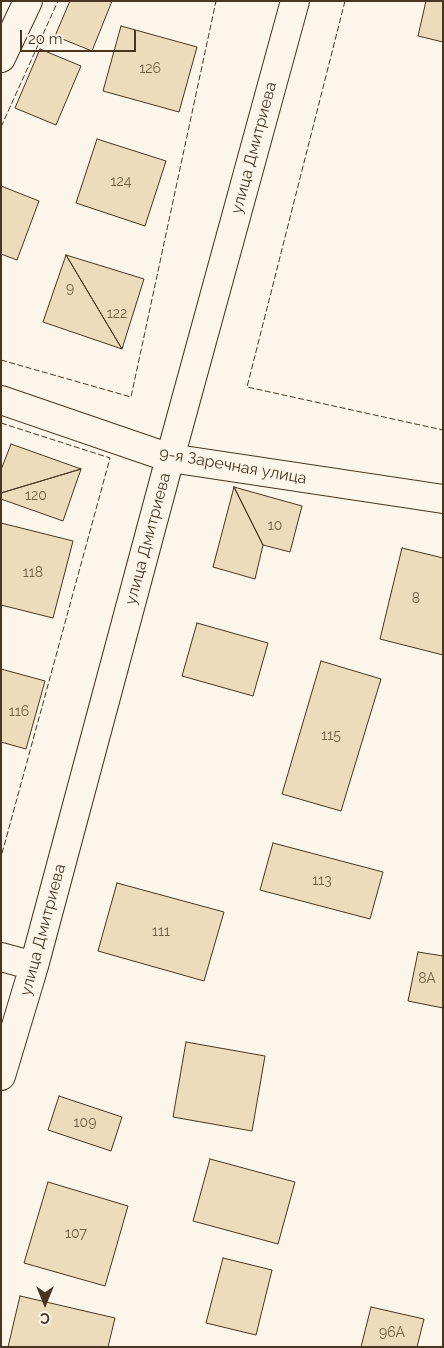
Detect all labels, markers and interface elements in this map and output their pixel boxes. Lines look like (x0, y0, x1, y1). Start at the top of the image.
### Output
scale bar (22, 20, 139, 52)
text: 20 m (28, 30, 63, 48)
house number: 126 (139, 61, 161, 77)
street label: улица Дмитриева (227, 80, 281, 216)
house number: 124 (111, 174, 131, 190)
house number: 9 (66, 281, 74, 297)
house number: 122 (107, 306, 127, 322)
street label: 9-я Заречная улица (158, 444, 308, 488)
street label: улица Дмитриева (121, 471, 175, 607)
house number: 120 (25, 488, 47, 504)
house number: 10 (268, 518, 282, 534)
house number: 118 (23, 565, 43, 581)
house number: 8 (412, 591, 420, 607)
house number: 116 (9, 704, 29, 720)
house number: 115 (321, 728, 341, 744)
street label: улица Дмитриева (16, 862, 70, 998)
house number: 113 (312, 873, 332, 889)
house number: 111 (152, 924, 170, 940)
house number: 8А (418, 971, 436, 987)
house number: 109 (74, 1115, 96, 1131)
house number: 107 (65, 1226, 87, 1242)
north arrow (20, 1278, 70, 1328)
text: С (40, 1310, 50, 1326)
house number: 96А (379, 1325, 405, 1341)

